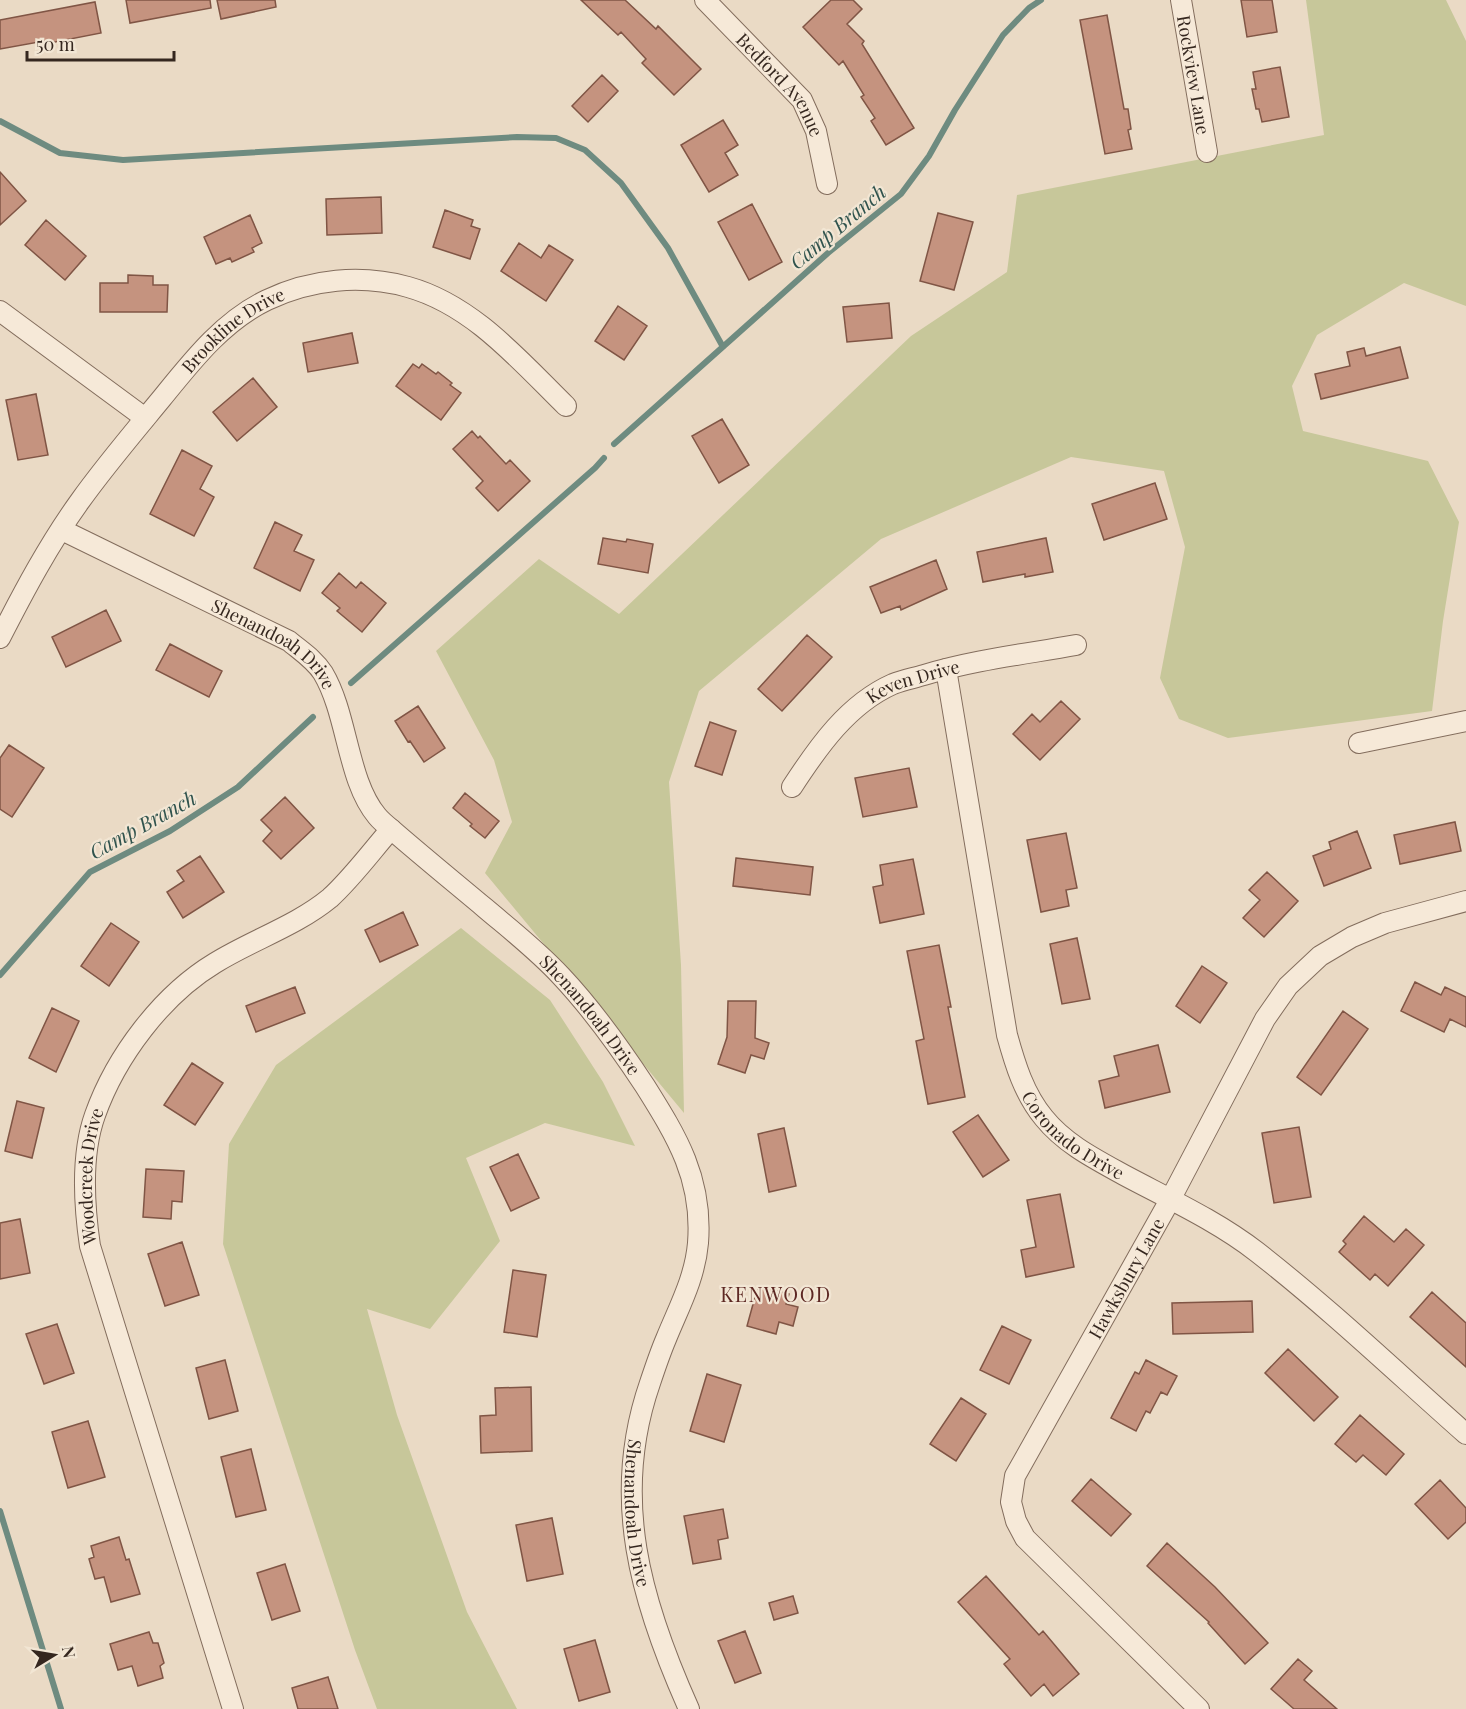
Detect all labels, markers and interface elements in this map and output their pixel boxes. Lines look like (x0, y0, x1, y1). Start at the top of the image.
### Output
street label: Rockview Lane (1172, 13, 1216, 136)
scale bar (27, 24, 174, 62)
street label: Bedford Avenue (731, 28, 829, 140)
text: 50 m (36, 32, 75, 56)
water label: Camp Branch (783, 178, 891, 274)
street label: Brookline Drive (176, 282, 288, 378)
street label: Shenandoah Drive (207, 593, 341, 693)
street label: Keven Drive (861, 654, 962, 709)
water label: Camp Branch (84, 784, 200, 864)
street label: Shenandoah Drive (535, 949, 646, 1080)
street label: Coronado Drive (1017, 1086, 1129, 1185)
street label: Woodcreek Drive (73, 1104, 109, 1247)
street label: Hawksbury Lane (1083, 1214, 1170, 1343)
district label: KENWOOD (720, 1280, 832, 1307)
street label: Shenandoah Drive (620, 1438, 656, 1589)
north arrow (24, 1625, 84, 1685)
text: N (58, 1644, 81, 1660)

